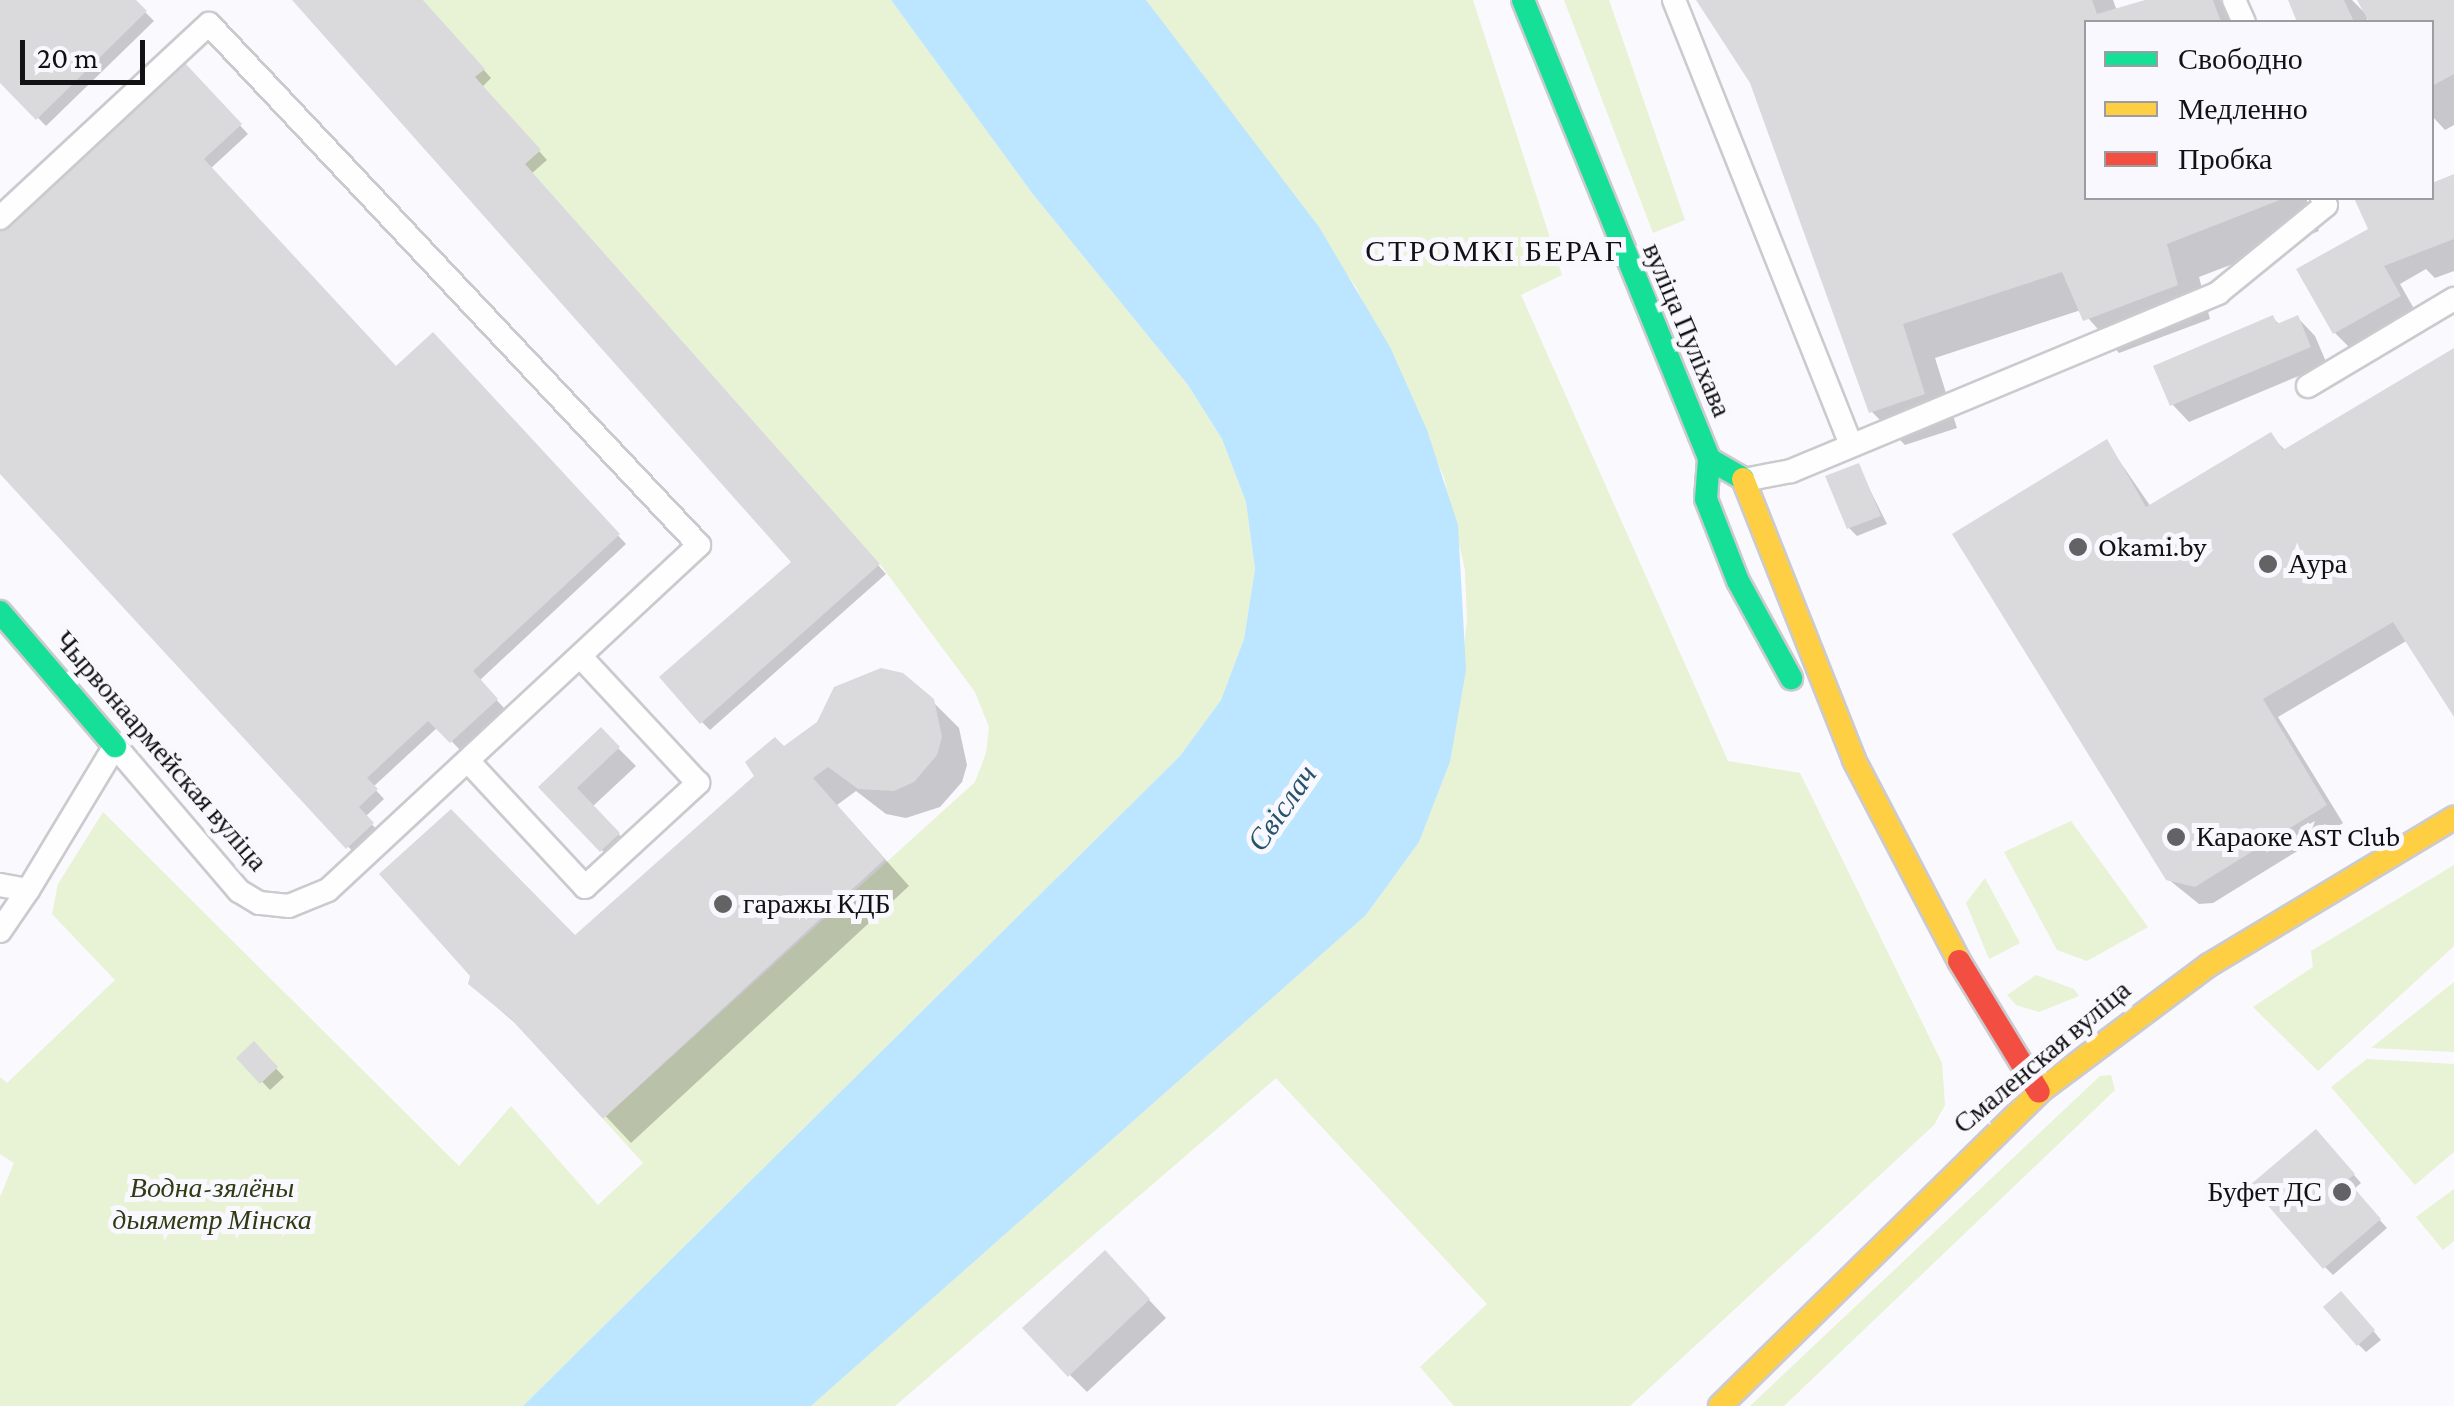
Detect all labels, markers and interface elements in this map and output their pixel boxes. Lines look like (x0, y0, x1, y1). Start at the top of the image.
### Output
scale bar (25, 20, 150, 82)
legend (2084, 20, 2434, 200)
text: 20 m (37, 41, 98, 74)
text: Свободно (2178, 42, 2303, 75)
text: Медленно (2178, 92, 2308, 125)
text: Пробка (2178, 142, 2272, 175)
district label: СТРОМКІ БЕРАГ (1365, 233, 1625, 269)
street label: вуліца Пуліхава (1635, 238, 1739, 422)
place label: Okami.by (2098, 530, 2206, 564)
marker: Okami.by (2067, 536, 2089, 558)
place label: Аура (2288, 547, 2347, 581)
marker: Аура (2257, 553, 2279, 575)
street label: Чырвонаармейская вуліца (48, 624, 274, 878)
water label: Свіслач (1239, 758, 1325, 858)
place label: Караоке AST Club (2196, 820, 2400, 854)
marker: Караоке AST Club (2165, 826, 2187, 848)
place label: гаражы КДБ (743, 887, 891, 921)
marker: гаражы КДБ (712, 893, 734, 915)
street label: Смаленская вуліца (1947, 973, 2137, 1141)
park label: Водна-зялёны дыяметр Мінска (112, 1171, 312, 1237)
place label: Буфет ДС (2207, 1175, 2322, 1209)
marker: Буфет ДС (2331, 1181, 2353, 1203)

